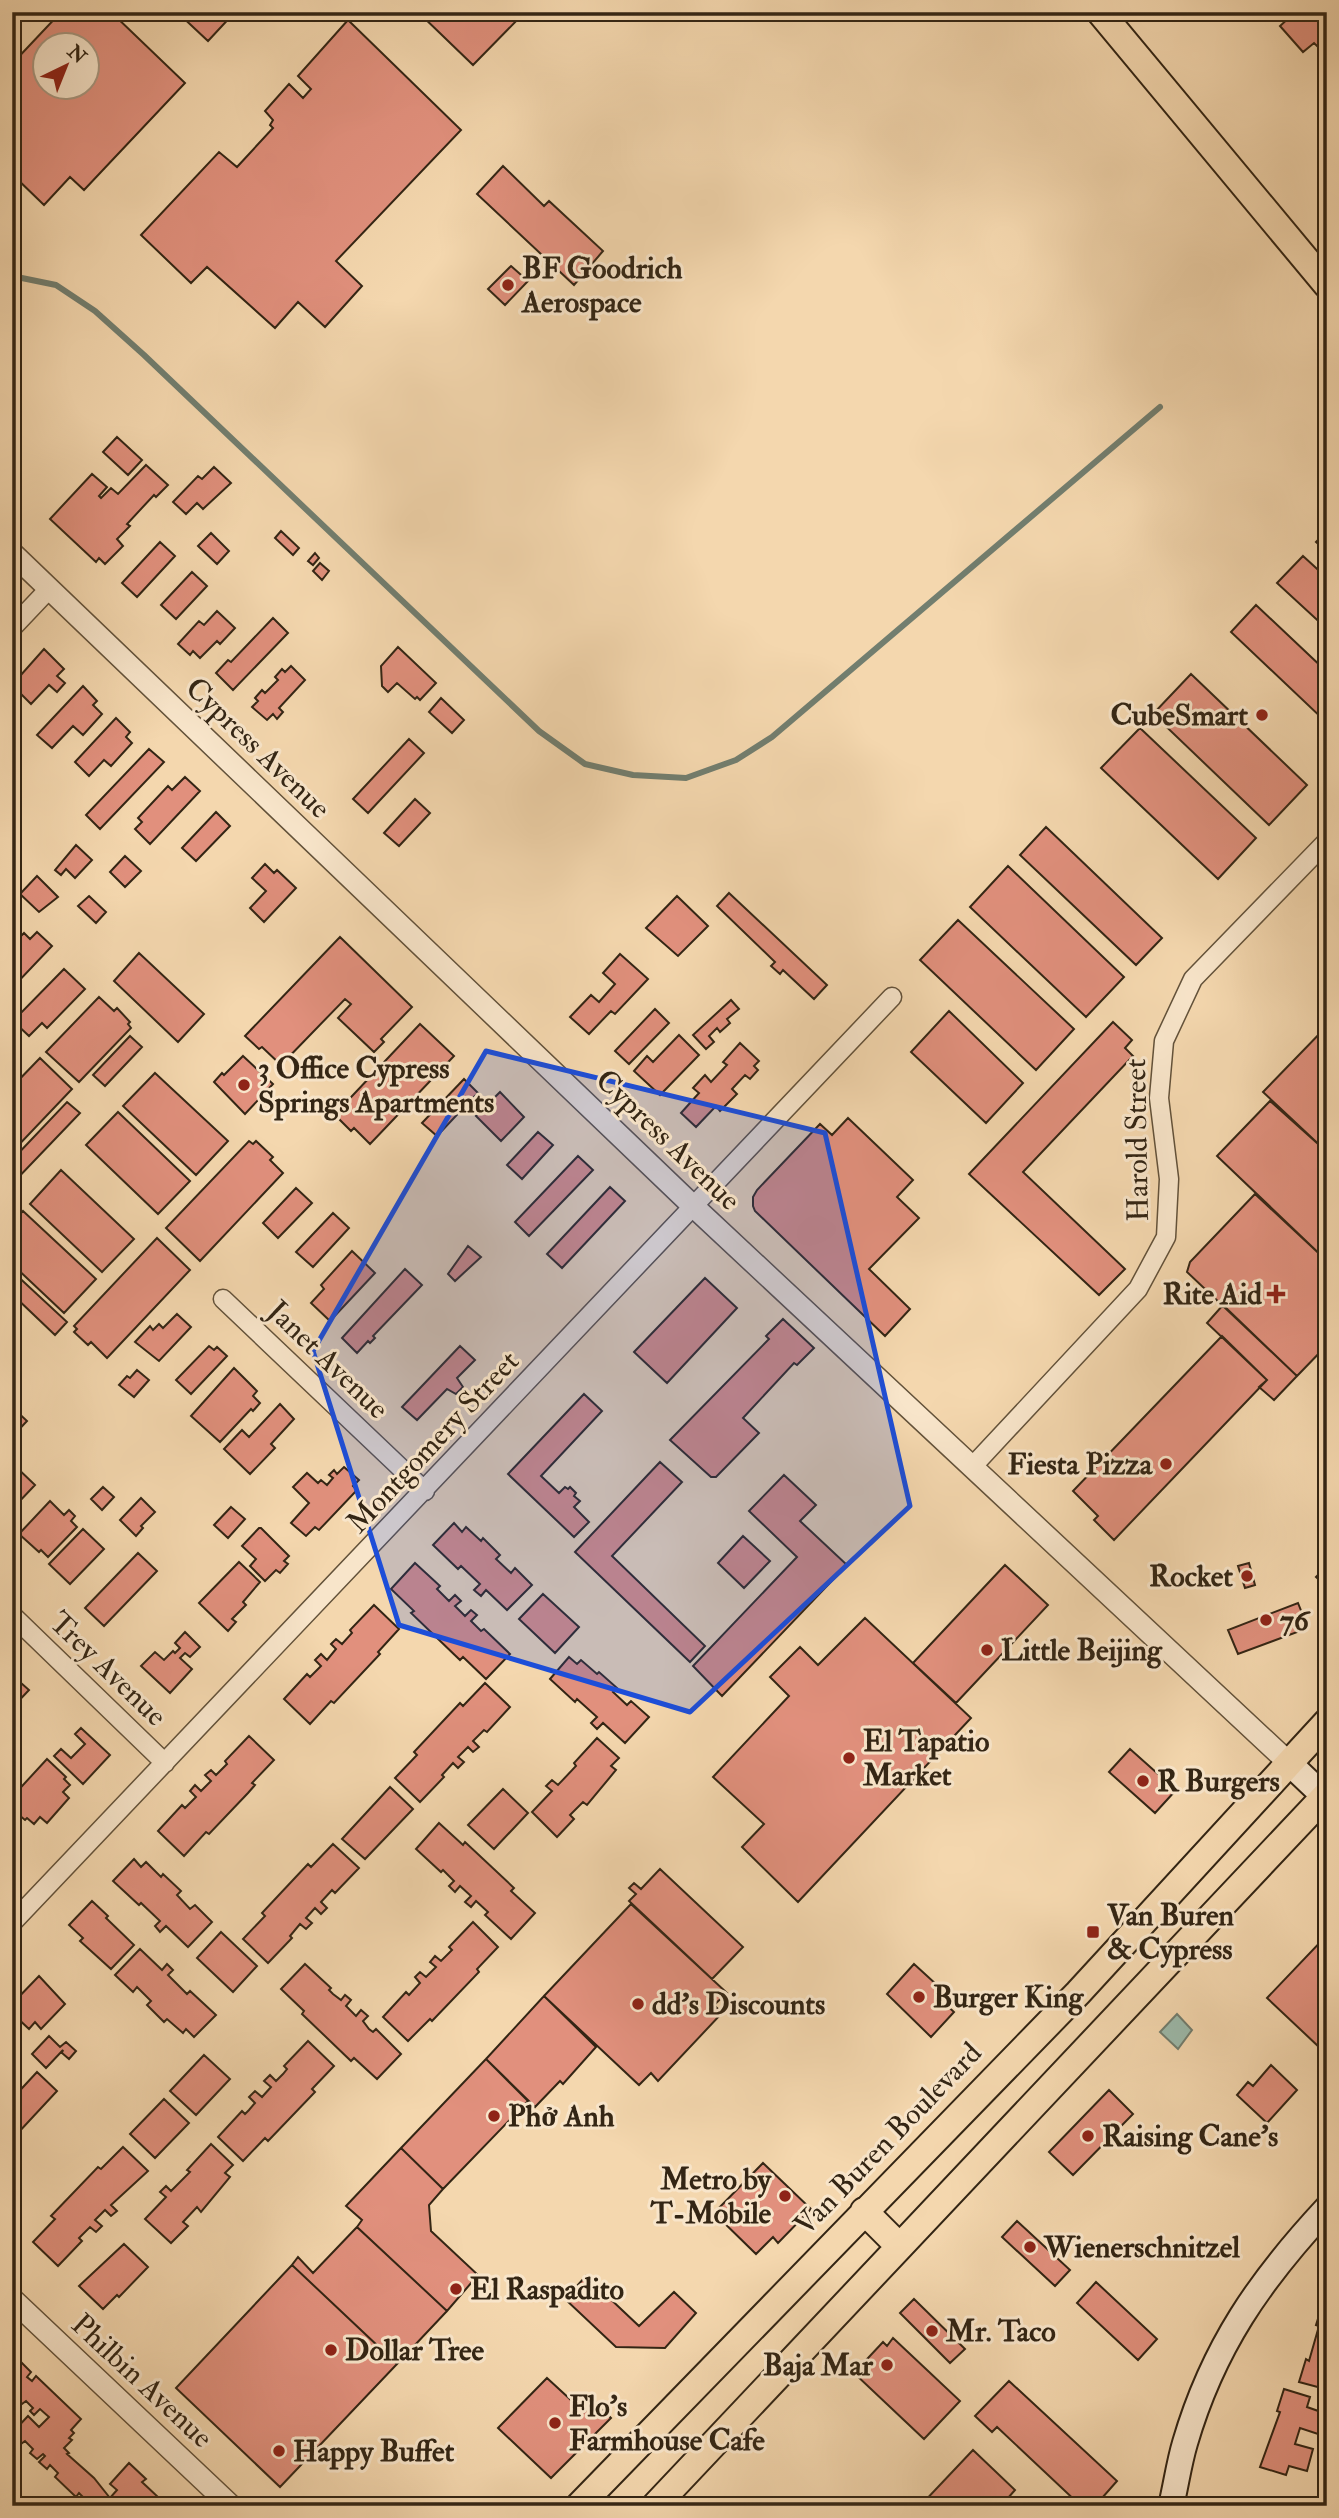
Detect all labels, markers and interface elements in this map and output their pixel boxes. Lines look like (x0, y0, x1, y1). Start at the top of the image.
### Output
north arrow (32, 32, 102, 102)
text: N (62, 39, 92, 70)
place label: BF Goodrich Aerospace (520, 250, 683, 321)
marker: BF Goodrich Aerospace (500, 277, 516, 293)
street label: Cypress Avenue (178, 670, 338, 826)
place label: CubeSmart (1110, 697, 1248, 734)
marker: CubeSmart (1254, 707, 1270, 723)
place label: 3 Office Cypress Springs Apartments (258, 1050, 494, 1121)
street label: Harold Street (1117, 1058, 1157, 1222)
street label: Cypress Avenue (588, 1062, 748, 1218)
marker: 3 Office Cypress Springs Apartments (236, 1077, 252, 1093)
place label: Rite Aid (1162, 1276, 1262, 1313)
marker: Rite Aid (1268, 1286, 1284, 1302)
street label: Janet Avenue (259, 1292, 397, 1427)
street label: Montgomery Street (339, 1343, 527, 1541)
place label: Fiesta Pizza (1008, 1446, 1154, 1483)
marker: Fiesta Pizza (1158, 1456, 1174, 1472)
place label: Rocket (1149, 1558, 1233, 1595)
marker: Rocket (1239, 1568, 1255, 1584)
place label: 76 (1280, 1602, 1311, 1639)
street label: Trey Avenue (42, 1604, 174, 1734)
marker: 76 (1258, 1612, 1274, 1628)
place label: Little Beijing (1001, 1632, 1163, 1669)
marker: Little Beijing (979, 1642, 995, 1658)
place label: El Tapatio Market (862, 1723, 989, 1794)
marker: El Tapatio Market (841, 1750, 857, 1766)
place label: R Burgers (1157, 1763, 1280, 1800)
marker: R Burgers (1135, 1773, 1151, 1789)
place label: Van Buren & Cypress (1106, 1897, 1235, 1968)
marker: Van Buren & Cypress (1085, 1924, 1101, 1940)
place label: Burger King (933, 1979, 1084, 2016)
place label: dd's Discounts (652, 1986, 825, 2023)
marker: Burger King (911, 1989, 927, 2005)
marker: dd's Discounts (630, 1996, 646, 2012)
street label: Van Buren Boulevard (786, 2035, 990, 2243)
place label: Phở Anh (508, 2098, 615, 2135)
marker: Phở Anh (486, 2108, 502, 2124)
place label: Raising Cane's (1102, 2118, 1278, 2155)
marker: Raising Cane's (1080, 2128, 1096, 2144)
place label: Metro by T-Mobile (649, 2161, 773, 2232)
marker: Metro by T-Mobile (777, 2188, 793, 2204)
place label: Wienerschnitzel (1043, 2229, 1240, 2266)
marker: Wienerschnitzel (1022, 2239, 1038, 2255)
place label: El Raspadito (470, 2271, 624, 2308)
marker: El Raspadito (448, 2281, 464, 2297)
street label: Philbin Avenue (64, 2306, 220, 2456)
place label: Mr. Taco (945, 2313, 1056, 2350)
marker: Mr. Taco (924, 2323, 940, 2339)
place label: Dollar Tree (345, 2332, 485, 2369)
marker: Dollar Tree (323, 2342, 339, 2358)
place label: Baja Mar (763, 2347, 874, 2384)
marker: Baja Mar (879, 2357, 895, 2373)
place label: Flo's Farmhouse Cafe (569, 2388, 765, 2459)
marker: Flo's Farmhouse Cafe (547, 2415, 563, 2431)
place label: Happy Buffet (293, 2433, 454, 2470)
marker: Happy Buffet (271, 2443, 287, 2459)

